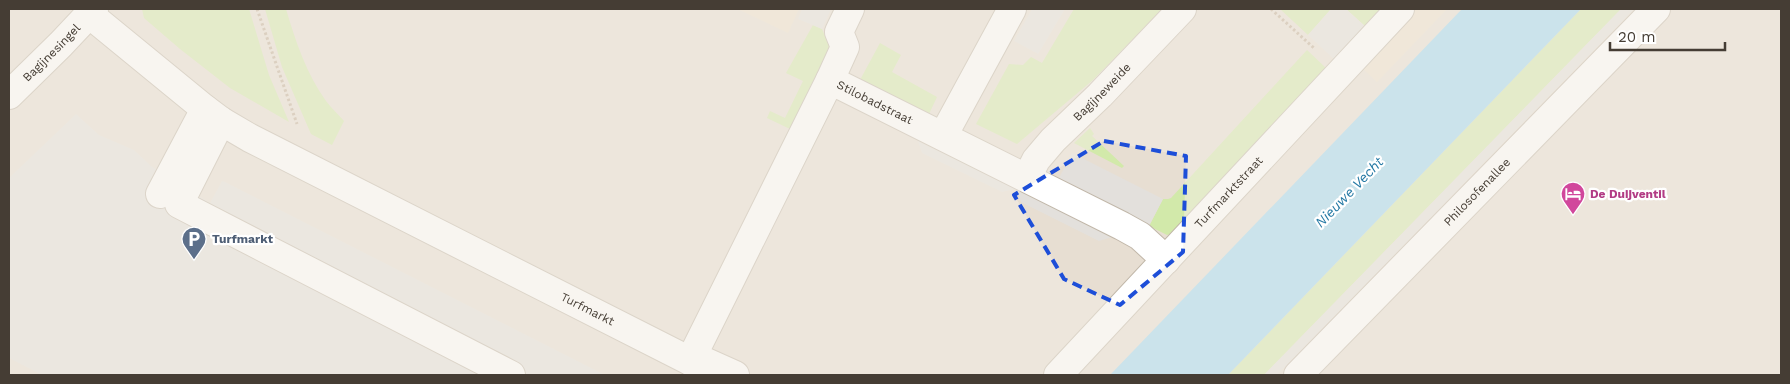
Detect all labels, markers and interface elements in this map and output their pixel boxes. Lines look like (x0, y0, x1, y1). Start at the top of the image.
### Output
scale bar (1610, 20, 1725, 52)
street label: Bagijnesingel (20, 21, 84, 85)
text: 20 m (1618, 28, 1656, 46)
street label: Bagijneweide (1070, 60, 1134, 124)
street label: Stilobadstraat (834, 78, 915, 127)
water label: Nieuwe Vecht (1312, 153, 1387, 230)
street label: Turfmarktstraat (1192, 154, 1266, 231)
street label: Philosofenallee (1441, 155, 1513, 229)
hotel icon: De Duijventil (1560, 181, 1586, 215)
place label: De Duijventil (1590, 187, 1666, 201)
parking icon: Turfmarkt (181, 226, 207, 260)
place label: Turfmarkt (212, 232, 274, 246)
street label: Turfmarkt (558, 290, 617, 329)

